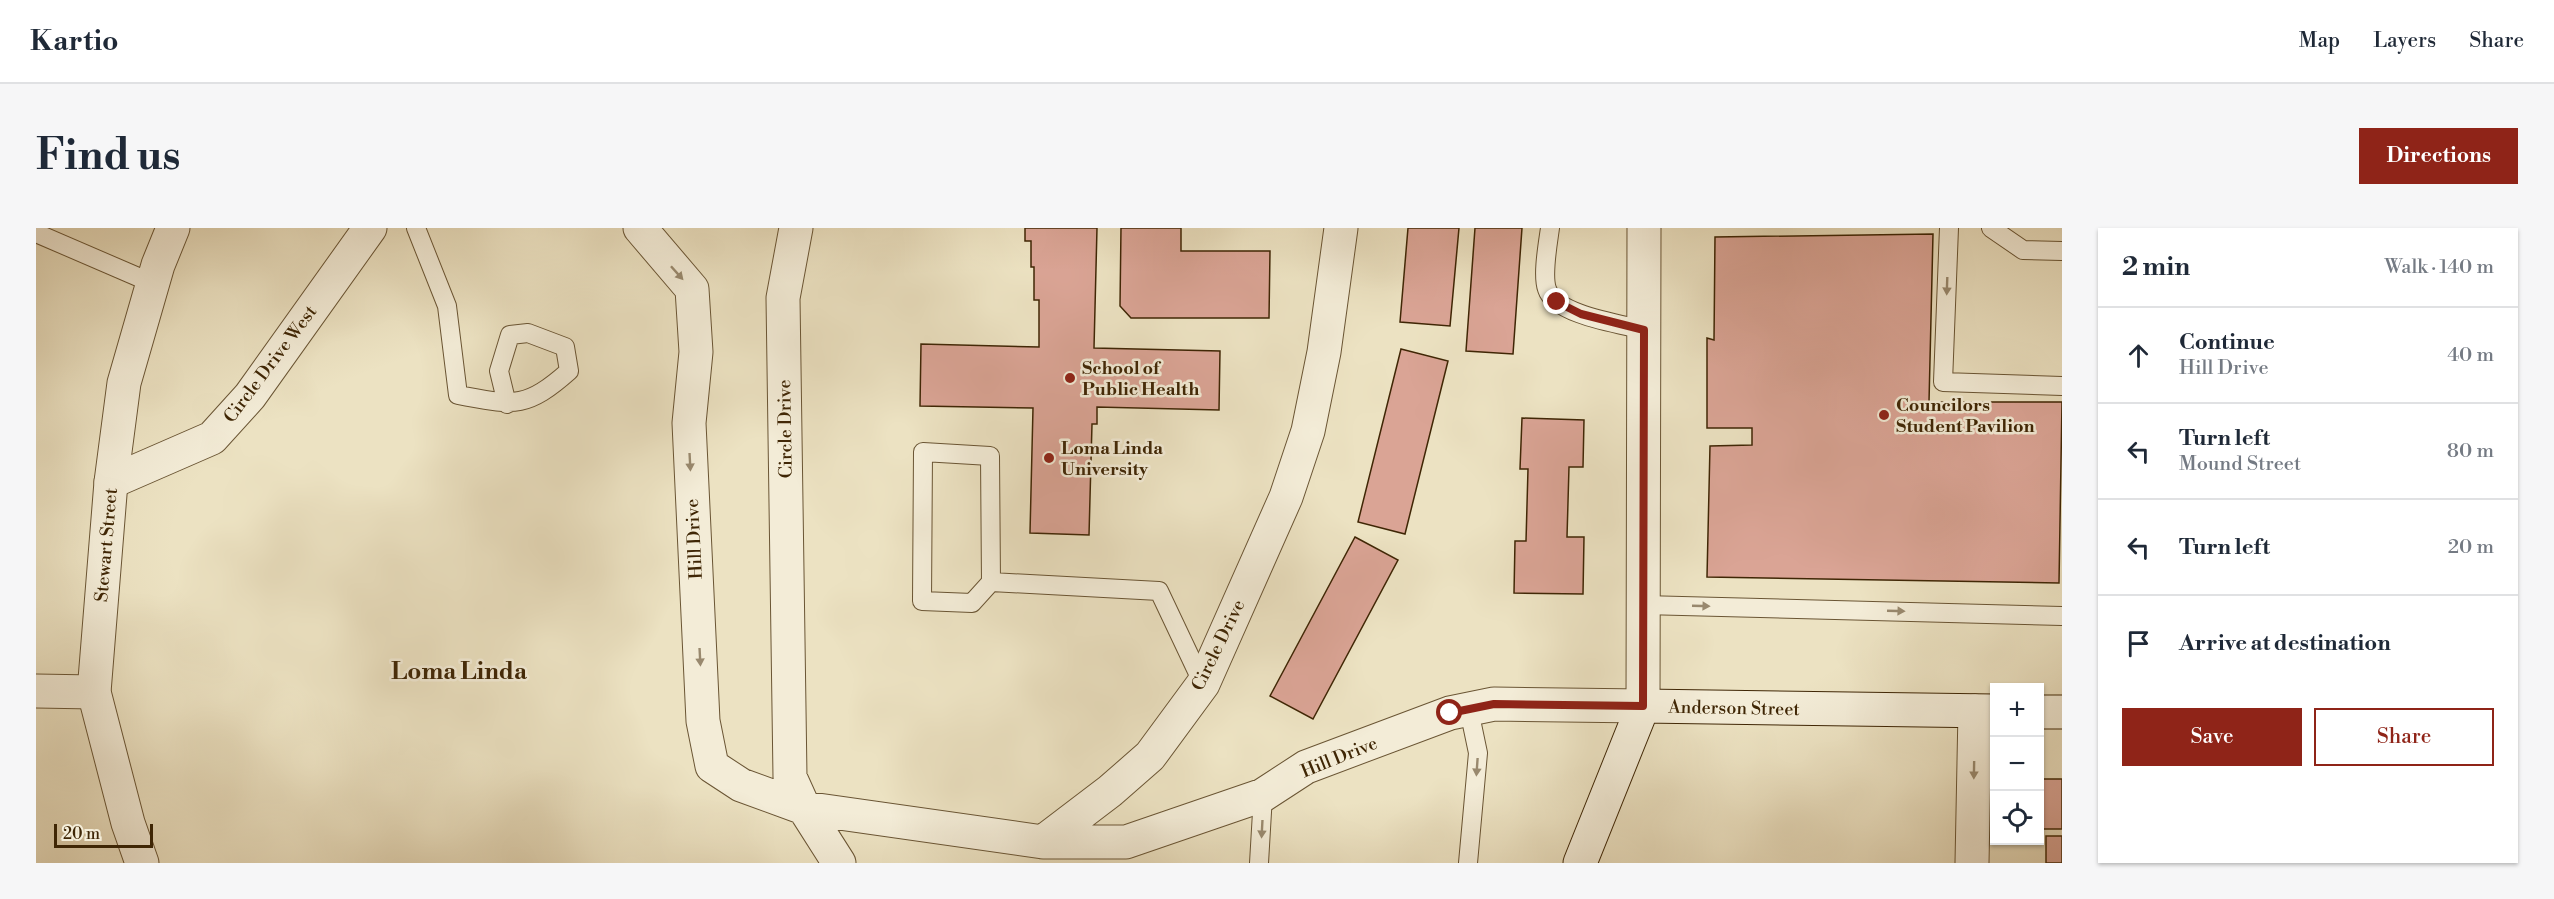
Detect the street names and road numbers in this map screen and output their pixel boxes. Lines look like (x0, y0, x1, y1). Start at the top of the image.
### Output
street label: Circle Drive West (219, 301, 322, 428)
street label: Circle Drive (773, 379, 798, 479)
street label: Stewart Street (90, 486, 123, 603)
street label: Hill Drive (681, 498, 708, 580)
street label: Circle Drive (1186, 596, 1250, 695)
street label: Anderson Street (1667, 696, 1801, 721)
street label: Hill Drive (1298, 732, 1381, 783)

